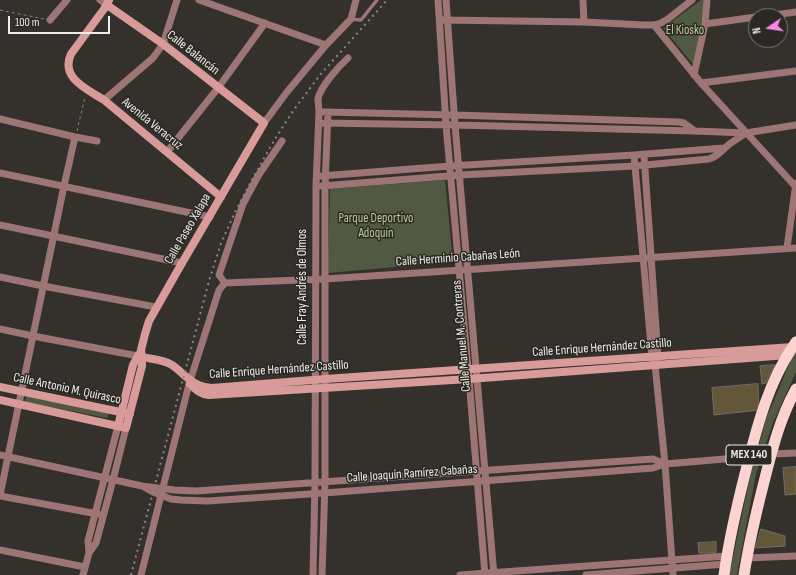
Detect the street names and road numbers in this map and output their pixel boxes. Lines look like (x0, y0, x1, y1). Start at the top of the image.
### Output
street label: Calle Balancán (164, 28, 222, 78)
street label: Avenida Veracruz (118, 95, 186, 153)
street label: Calle Paseo Xalapa (161, 191, 215, 267)
street label: Calle Fray Andrés de Olmos (295, 229, 311, 345)
street label: Calle Herminio Cabañas León (395, 246, 521, 270)
street label: Calle Manuel M. Contreras (449, 280, 475, 392)
street label: Calle Enrique Hernández Castillo (532, 335, 672, 361)
street label: Calle Enrique Hernández Castillo (209, 357, 349, 383)
street label: Calle Antonio M. Quirasco (12, 370, 122, 408)
road number: MEX 140 (726, 445, 772, 465)
street label: Calle Joaquín Ramírez Cabañas (346, 462, 478, 486)

